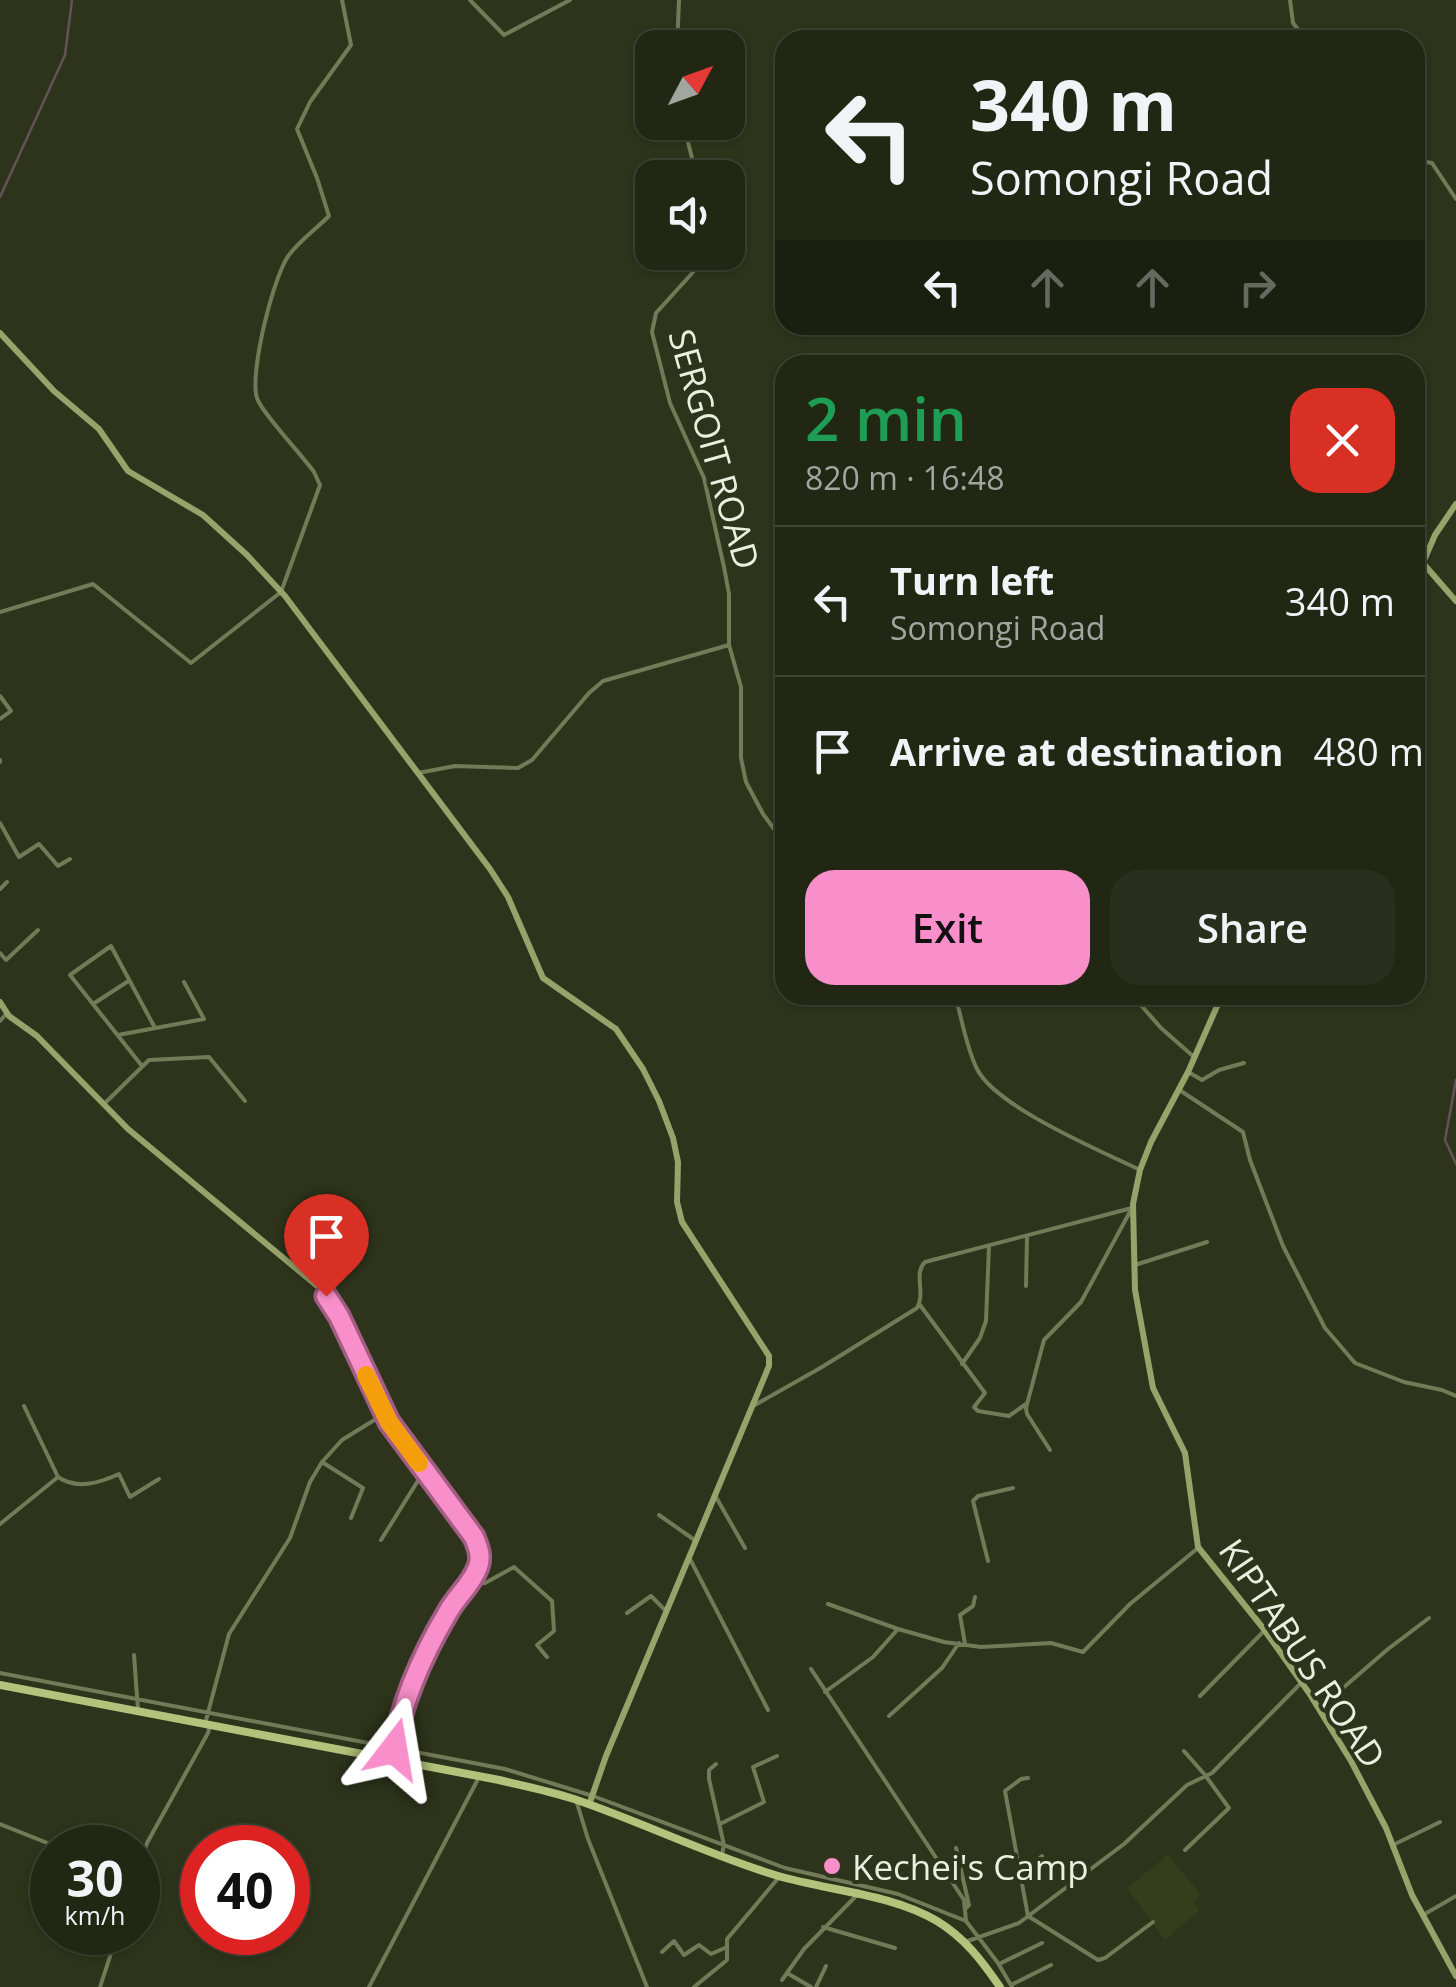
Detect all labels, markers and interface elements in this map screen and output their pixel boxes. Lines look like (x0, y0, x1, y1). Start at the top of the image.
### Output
north arrow (635, 30, 745, 140)
map controls (635, 30, 745, 270)
text: 340 m (970, 56, 1177, 152)
icon: left (805, 70, 935, 200)
text: Somongi Road (970, 147, 1273, 208)
button: sound (635, 160, 745, 270)
icon: left (915, 260, 970, 315)
icon: ahead (1020, 260, 1075, 315)
icon: ahead (1125, 260, 1180, 315)
icon: right (1230, 260, 1285, 315)
street label: SERGOIT ROAD (658, 324, 772, 574)
text: 2 min (805, 377, 967, 459)
button: close (1290, 388, 1395, 493)
text: 820 m · 16:48 (805, 456, 1004, 499)
text: Turn left (890, 554, 1054, 606)
icon: left (805, 574, 860, 629)
text: 340 m (1285, 575, 1395, 627)
text: Somongi Road (890, 606, 1105, 649)
icon: arrive (805, 724, 860, 779)
text: Arrive at destination (890, 725, 1284, 777)
text: 480 m (1314, 725, 1424, 777)
button: Exit (805, 870, 1090, 985)
button: Share (1110, 870, 1395, 985)
pin (284, 1194, 369, 1297)
icon: arrive (299, 1209, 354, 1264)
street label: KIPTABUS ROAD (1209, 1529, 1397, 1777)
position arrow (342, 1697, 446, 1801)
speed limit sign: 40 (180, 1825, 310, 1955)
place label: Kechei's Camp (852, 1843, 1089, 1890)
text: 30 (66, 1844, 124, 1912)
marker: Kechei's Camp (821, 1855, 843, 1877)
text: km/h (65, 1898, 125, 1932)

